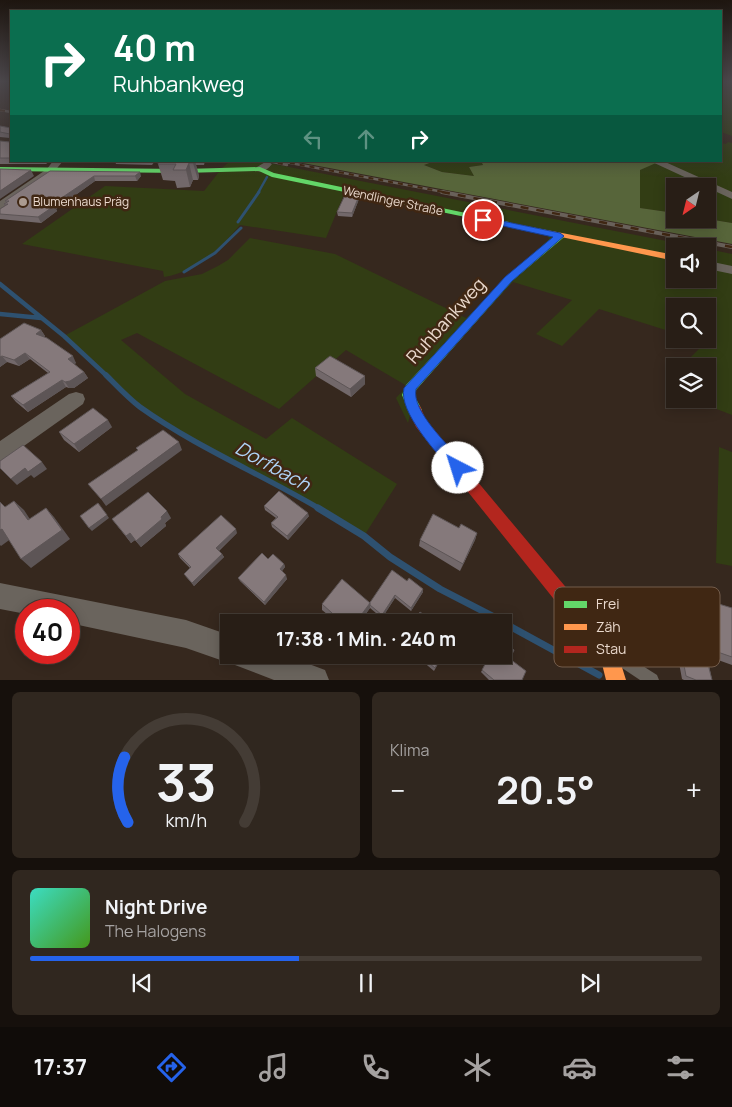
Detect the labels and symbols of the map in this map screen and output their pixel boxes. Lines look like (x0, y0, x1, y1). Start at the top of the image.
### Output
north arrow (666, 178, 716, 228)
street label: Wendlinger Straße (341, 182, 445, 219)
place label: Blumenhaus Präg (33, 193, 129, 210)
marker: Blumenhaus Präg (17, 196, 29, 208)
pin (462, 199, 504, 241)
street label: Ruhbankweg (400, 272, 490, 368)
water label: Dorfbach (231, 435, 316, 498)
position arrow (431, 441, 483, 493)
legend (554, 587, 720, 667)
text: Frei (596, 594, 619, 613)
speed limit sign: 40 (15, 599, 80, 664)
text: Zäh (596, 617, 621, 636)
text: Stau (596, 639, 626, 658)

